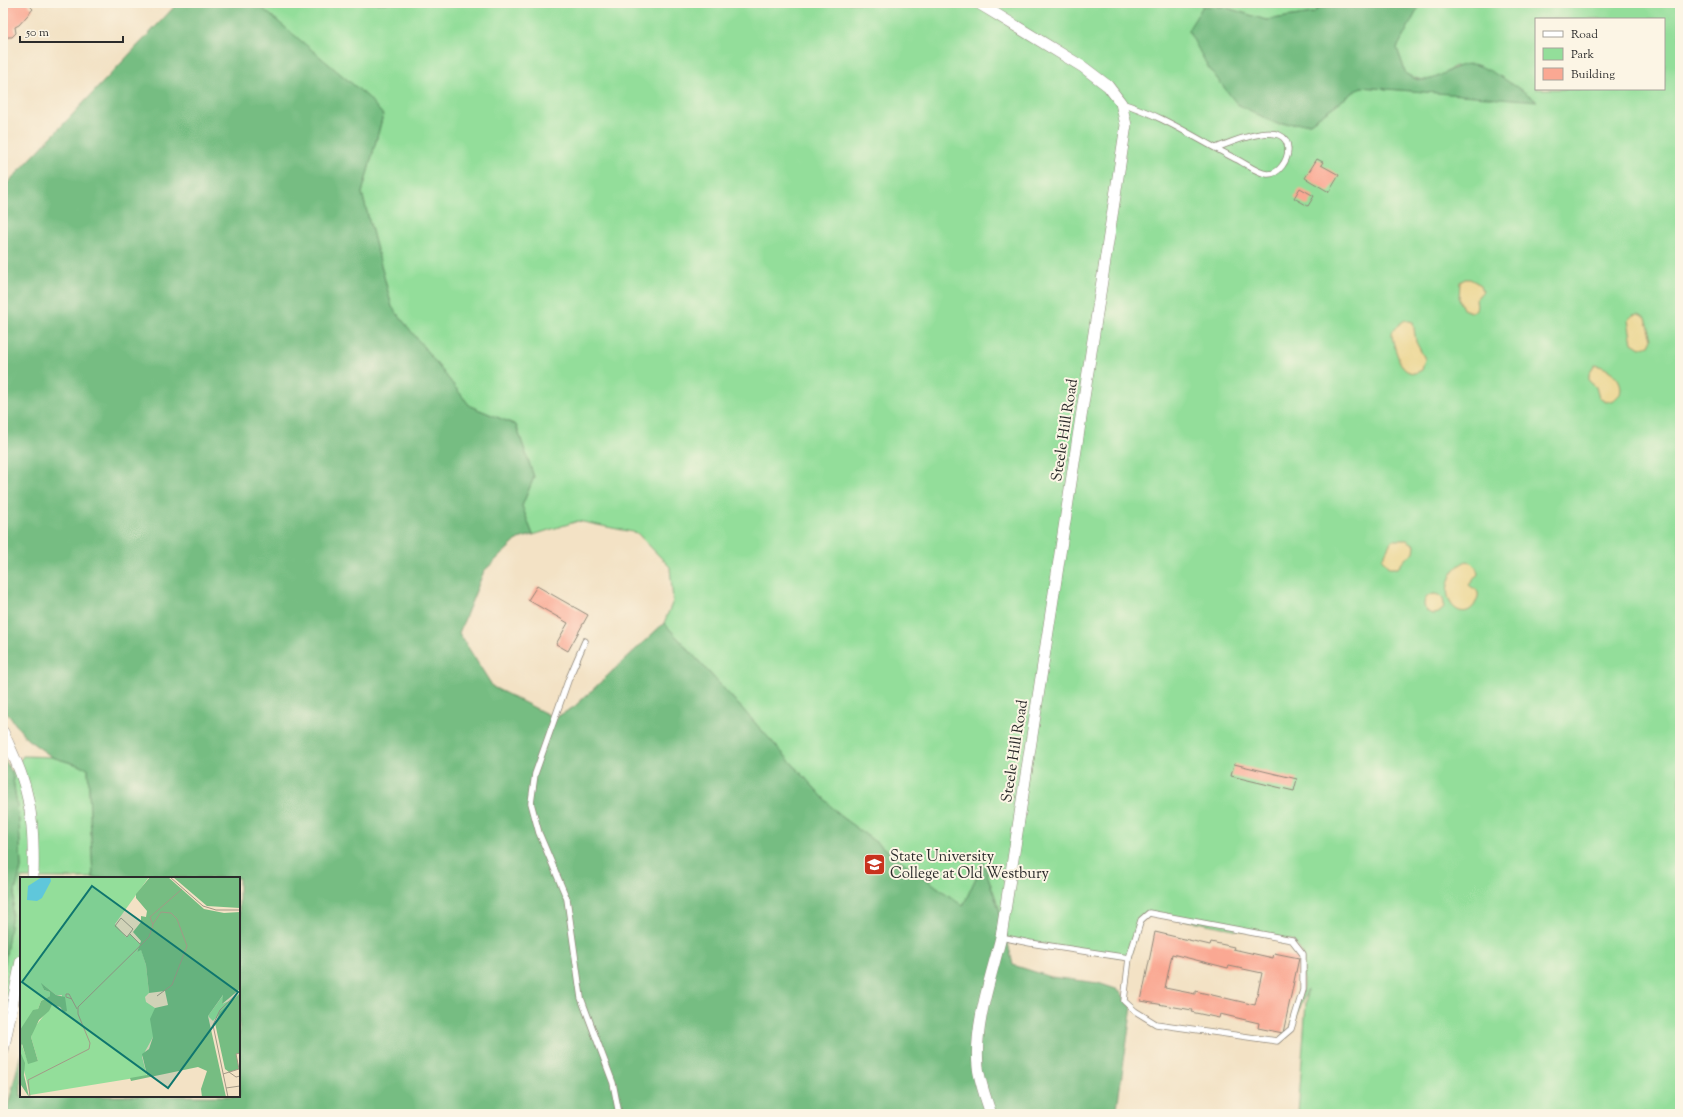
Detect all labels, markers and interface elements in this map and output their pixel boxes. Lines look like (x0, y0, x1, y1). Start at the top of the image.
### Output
scale bar (20, 18, 123, 44)
legend (1535, 18, 1665, 90)
text: 50 m (25, 24, 49, 42)
text: Road (1571, 26, 1598, 44)
text: Park (1571, 46, 1594, 64)
text: Building (1571, 66, 1615, 84)
street label: Steele Hill Road (1047, 377, 1084, 483)
street label: Steele Hill Road (997, 698, 1034, 804)
place label: State University College at Old Westbury (890, 847, 1050, 885)
school or university icon: State University College at Old Westbury (862, 852, 888, 878)
inset map (20, 877, 240, 1097)

